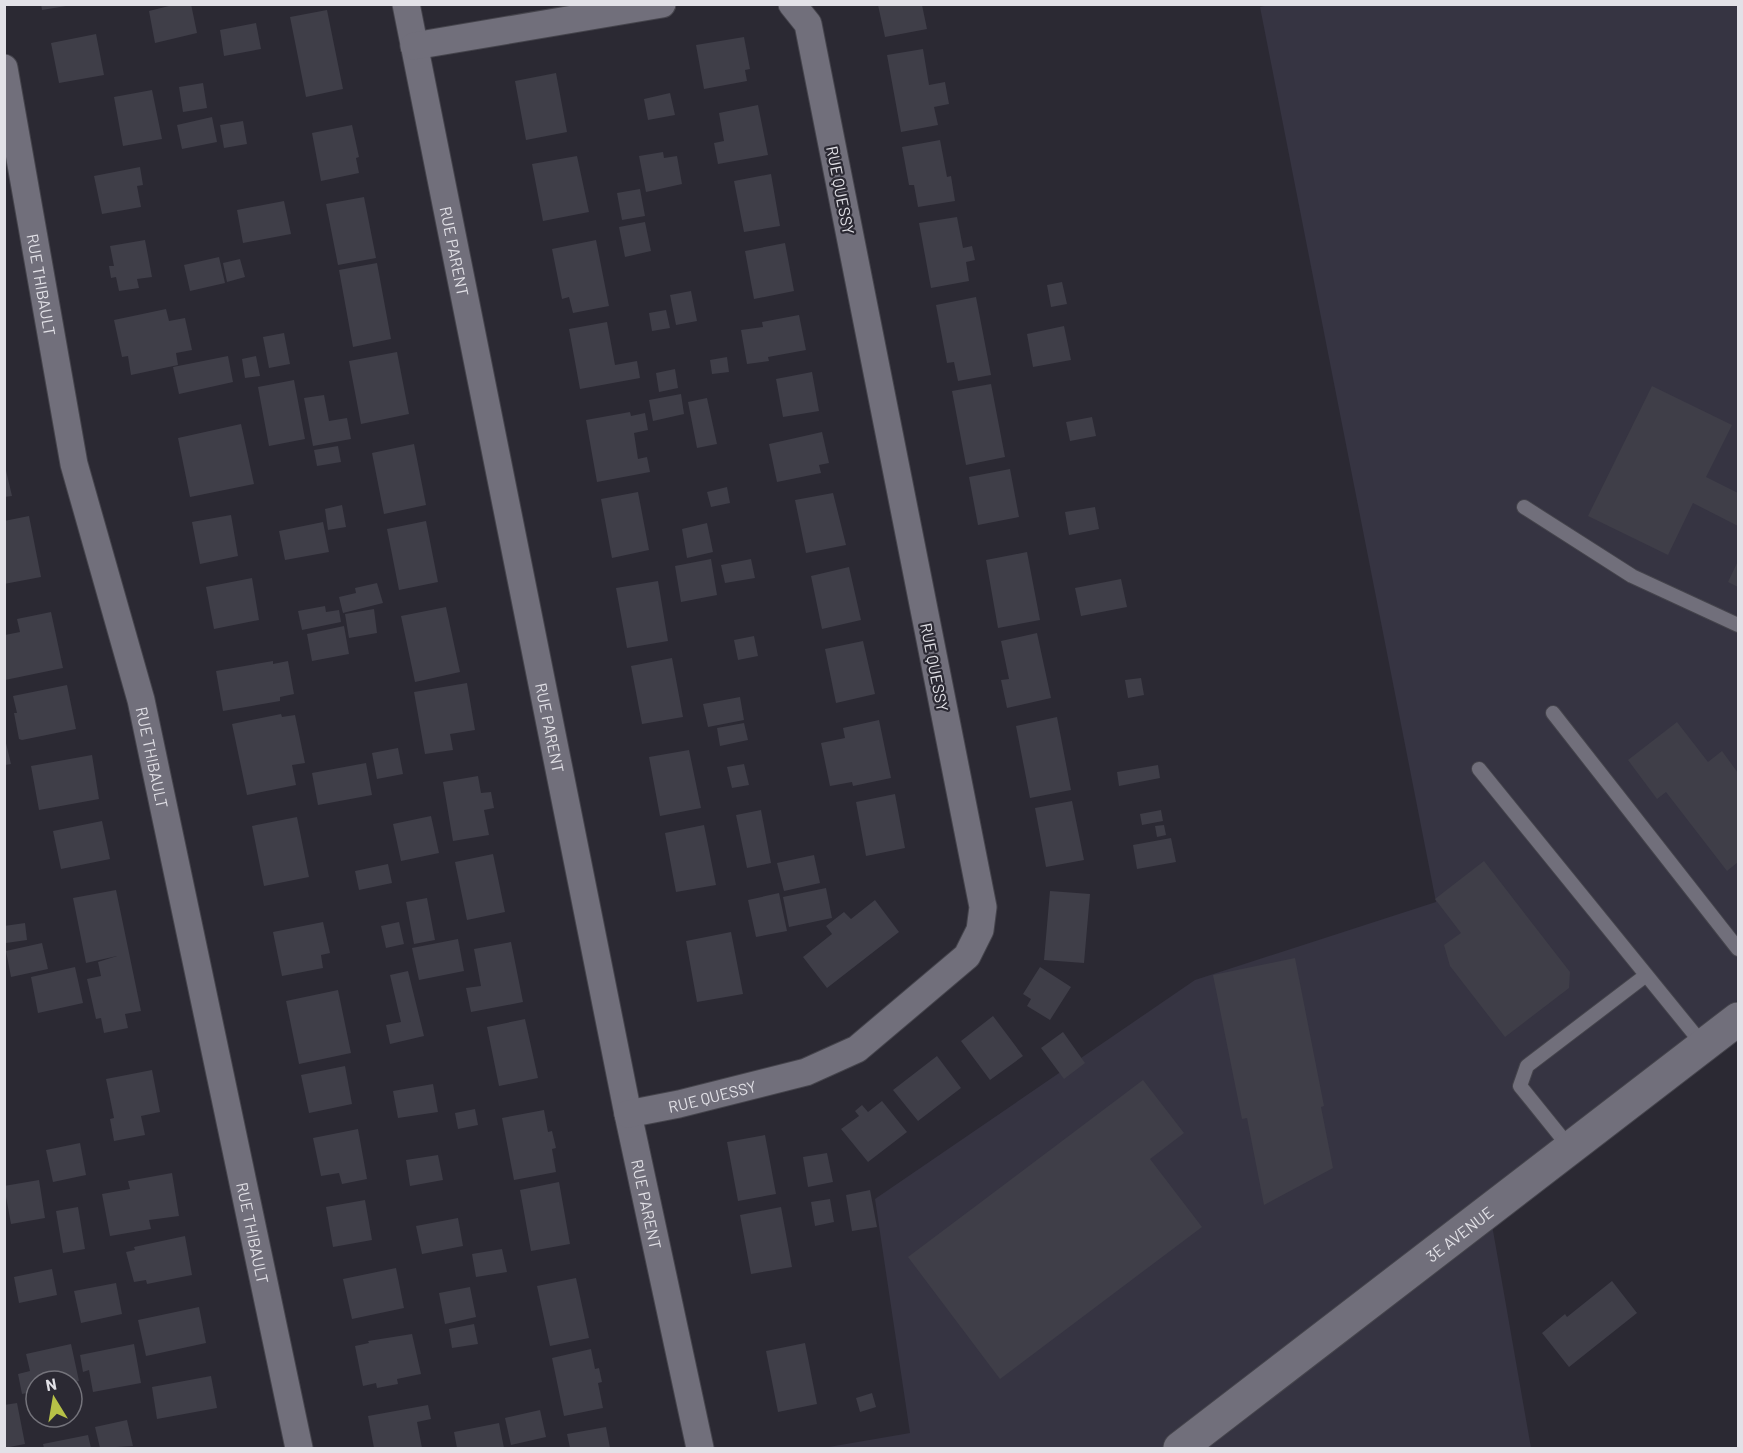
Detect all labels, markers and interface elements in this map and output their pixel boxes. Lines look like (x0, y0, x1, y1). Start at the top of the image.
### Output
street label: RUE QUESSY (823, 144, 859, 236)
street label: RUE PARENT (437, 204, 474, 298)
street label: RUE THIBAULT (24, 232, 61, 337)
street label: RUE QUESSY (917, 621, 953, 713)
street label: RUE PARENT (532, 681, 569, 774)
street label: RUE THIBAULT (133, 705, 173, 810)
street label: RUE QUESSY (666, 1075, 758, 1115)
street label: RUE PARENT (628, 1157, 666, 1251)
street label: RUE THIBAULT (234, 1180, 273, 1285)
street label: 3E AVENUE (1422, 1202, 1497, 1265)
north arrow (24, 1369, 84, 1429)
text: N (44, 1373, 58, 1394)

